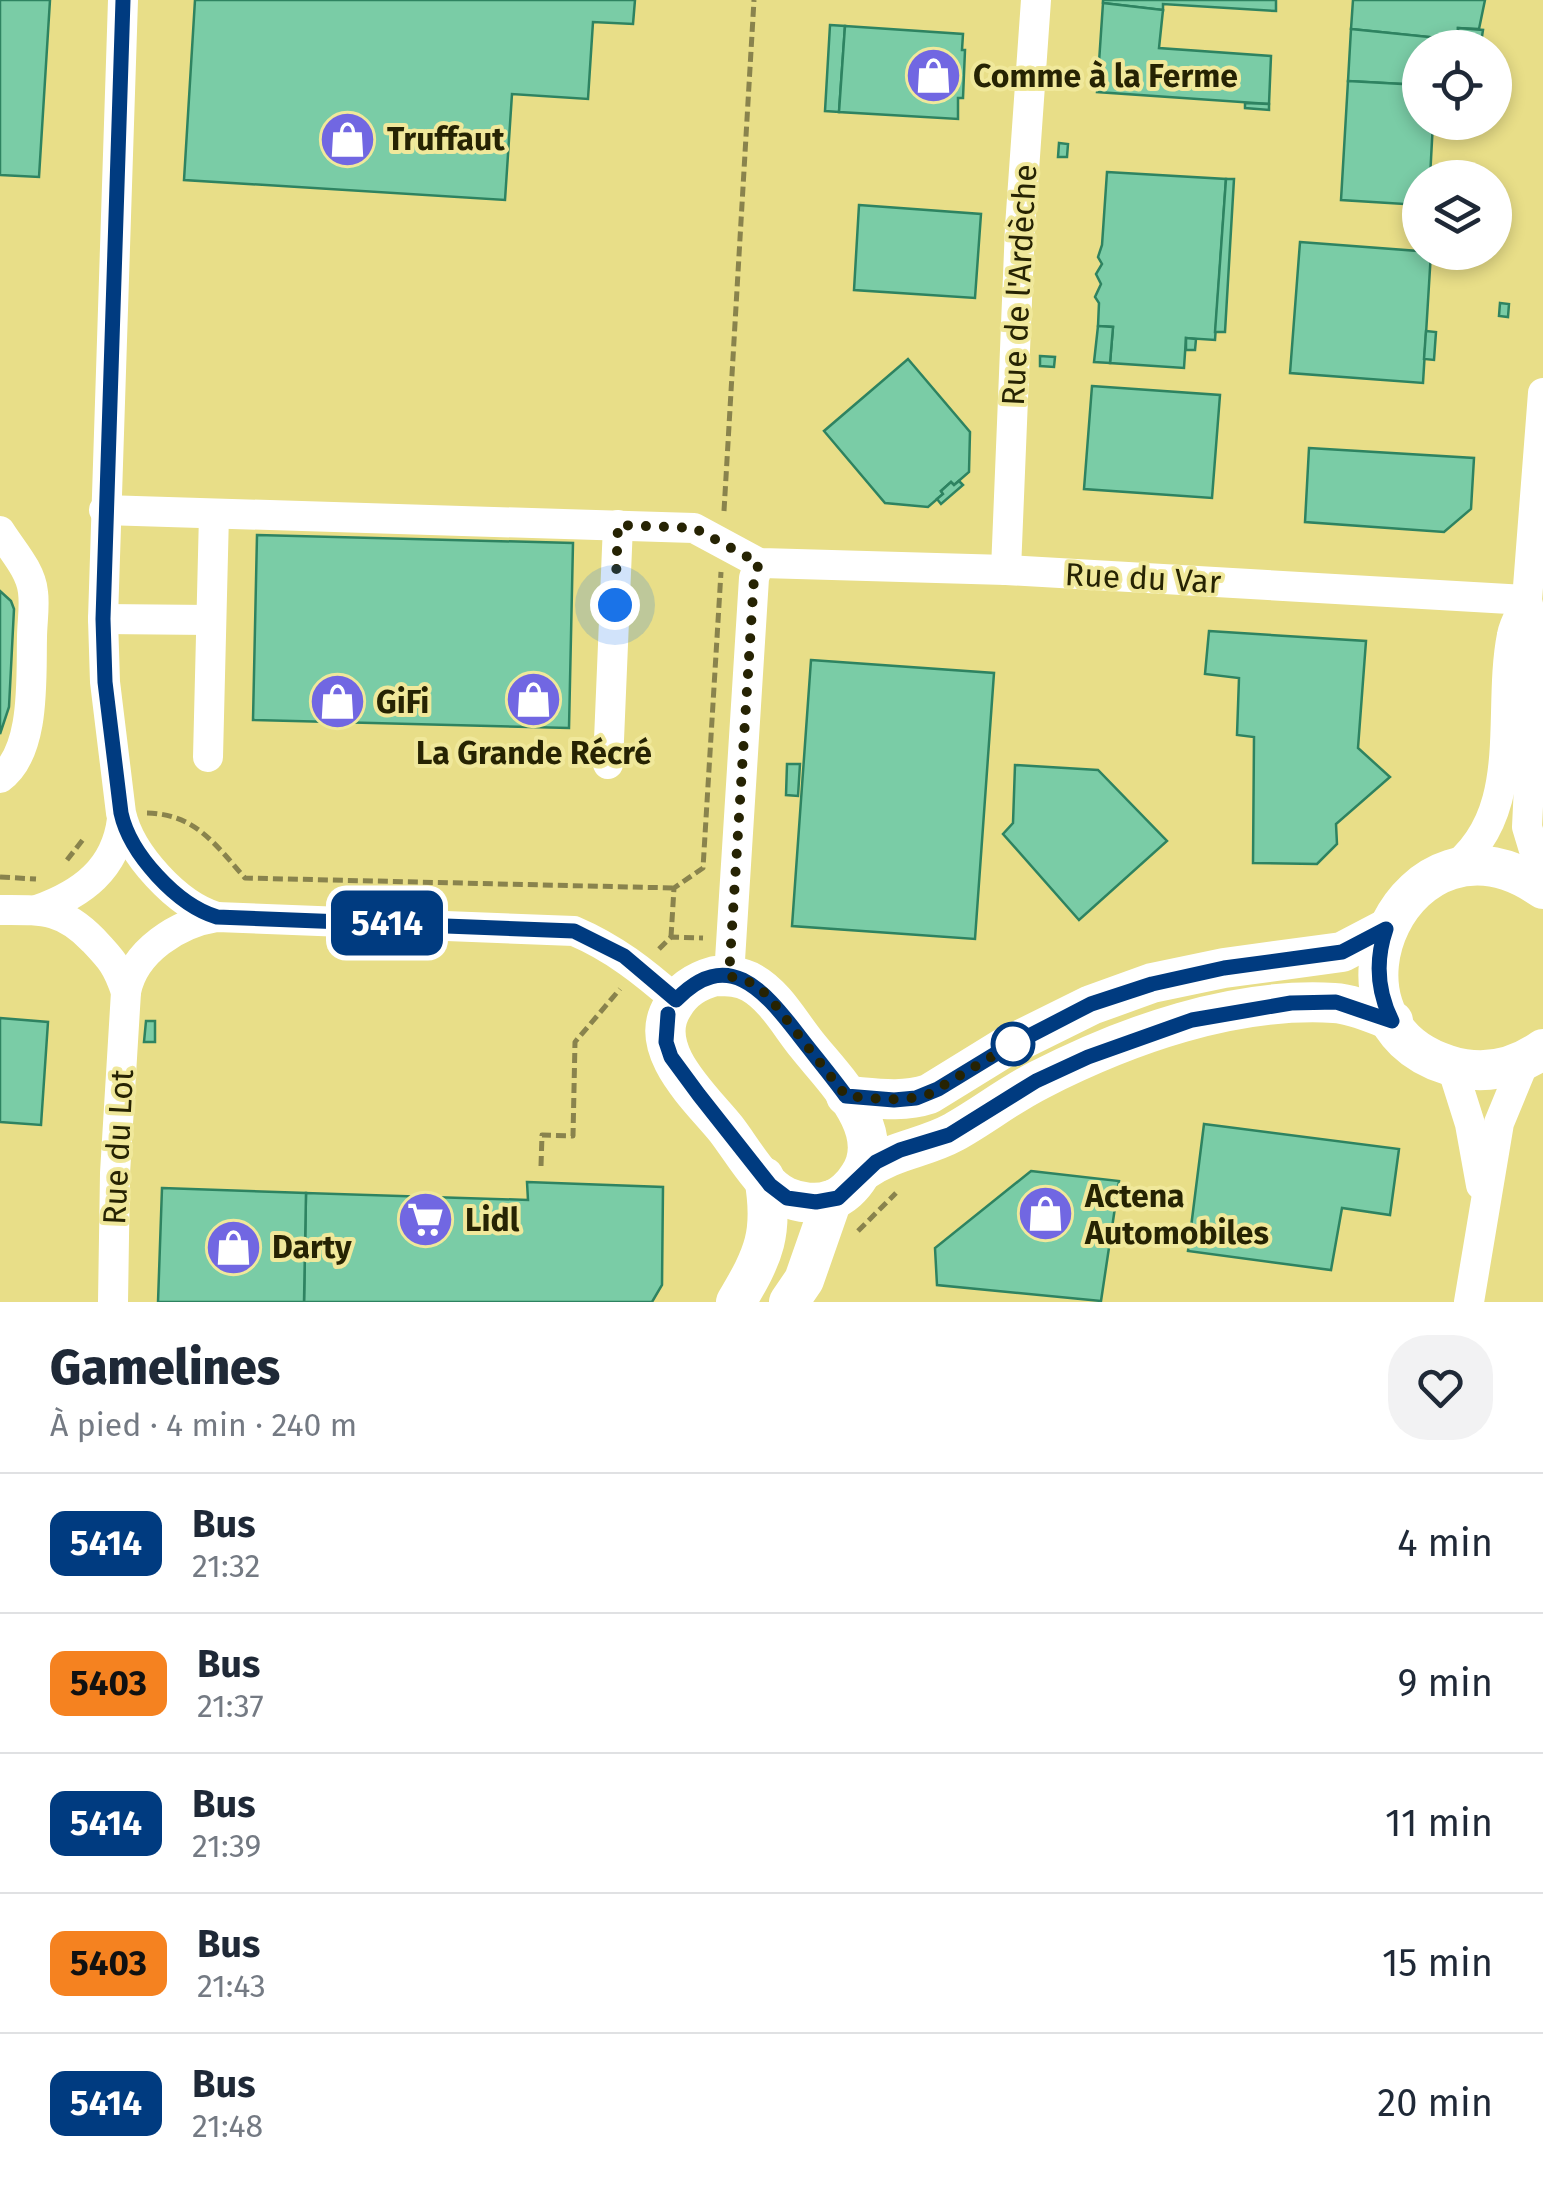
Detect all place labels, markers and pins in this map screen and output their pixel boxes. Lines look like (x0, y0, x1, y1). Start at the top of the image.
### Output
shop icon: Comme à la Ferme (904, 46, 964, 106)
place label: Comme à la Ferme (973, 57, 1238, 95)
shop icon: Truffaut (318, 109, 378, 169)
place label: Truffaut (387, 120, 505, 158)
shop icon: La Grande Récré (504, 669, 564, 729)
shop icon: GiFi (307, 672, 367, 732)
place label: GiFi (376, 683, 429, 721)
place label: La Grande Récré (416, 734, 652, 772)
unlabelled marker (992, 1023, 1034, 1065)
place label: Actena Automobiles (1084, 1177, 1269, 1252)
shop icon: Actena Automobiles (1016, 1184, 1076, 1244)
supermarket icon: Lidl (396, 1190, 456, 1250)
place label: Lidl (465, 1201, 520, 1239)
shop icon: Darty (203, 1217, 263, 1277)
place label: Darty (272, 1228, 352, 1266)

